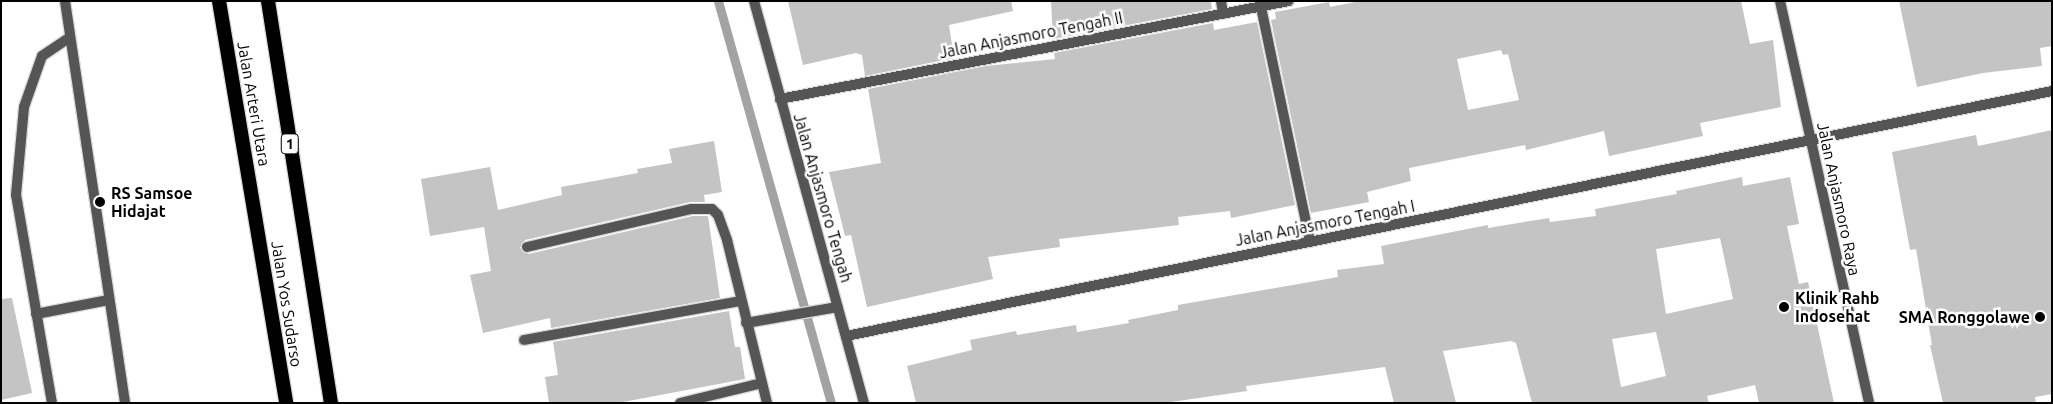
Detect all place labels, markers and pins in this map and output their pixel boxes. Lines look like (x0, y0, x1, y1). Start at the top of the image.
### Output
place label: RS Samsoe Hidajat (111, 183, 192, 221)
marker: RS Samsoe Hidajat (93, 195, 107, 209)
place label: Klinik Rahb Indosehat (1795, 288, 1879, 326)
marker: Klinik Rahb Indosehat (1777, 300, 1791, 314)
place label: SMA Ronggolawe (1899, 307, 2030, 327)
marker: SMA Ronggolawe (2034, 311, 2046, 323)

